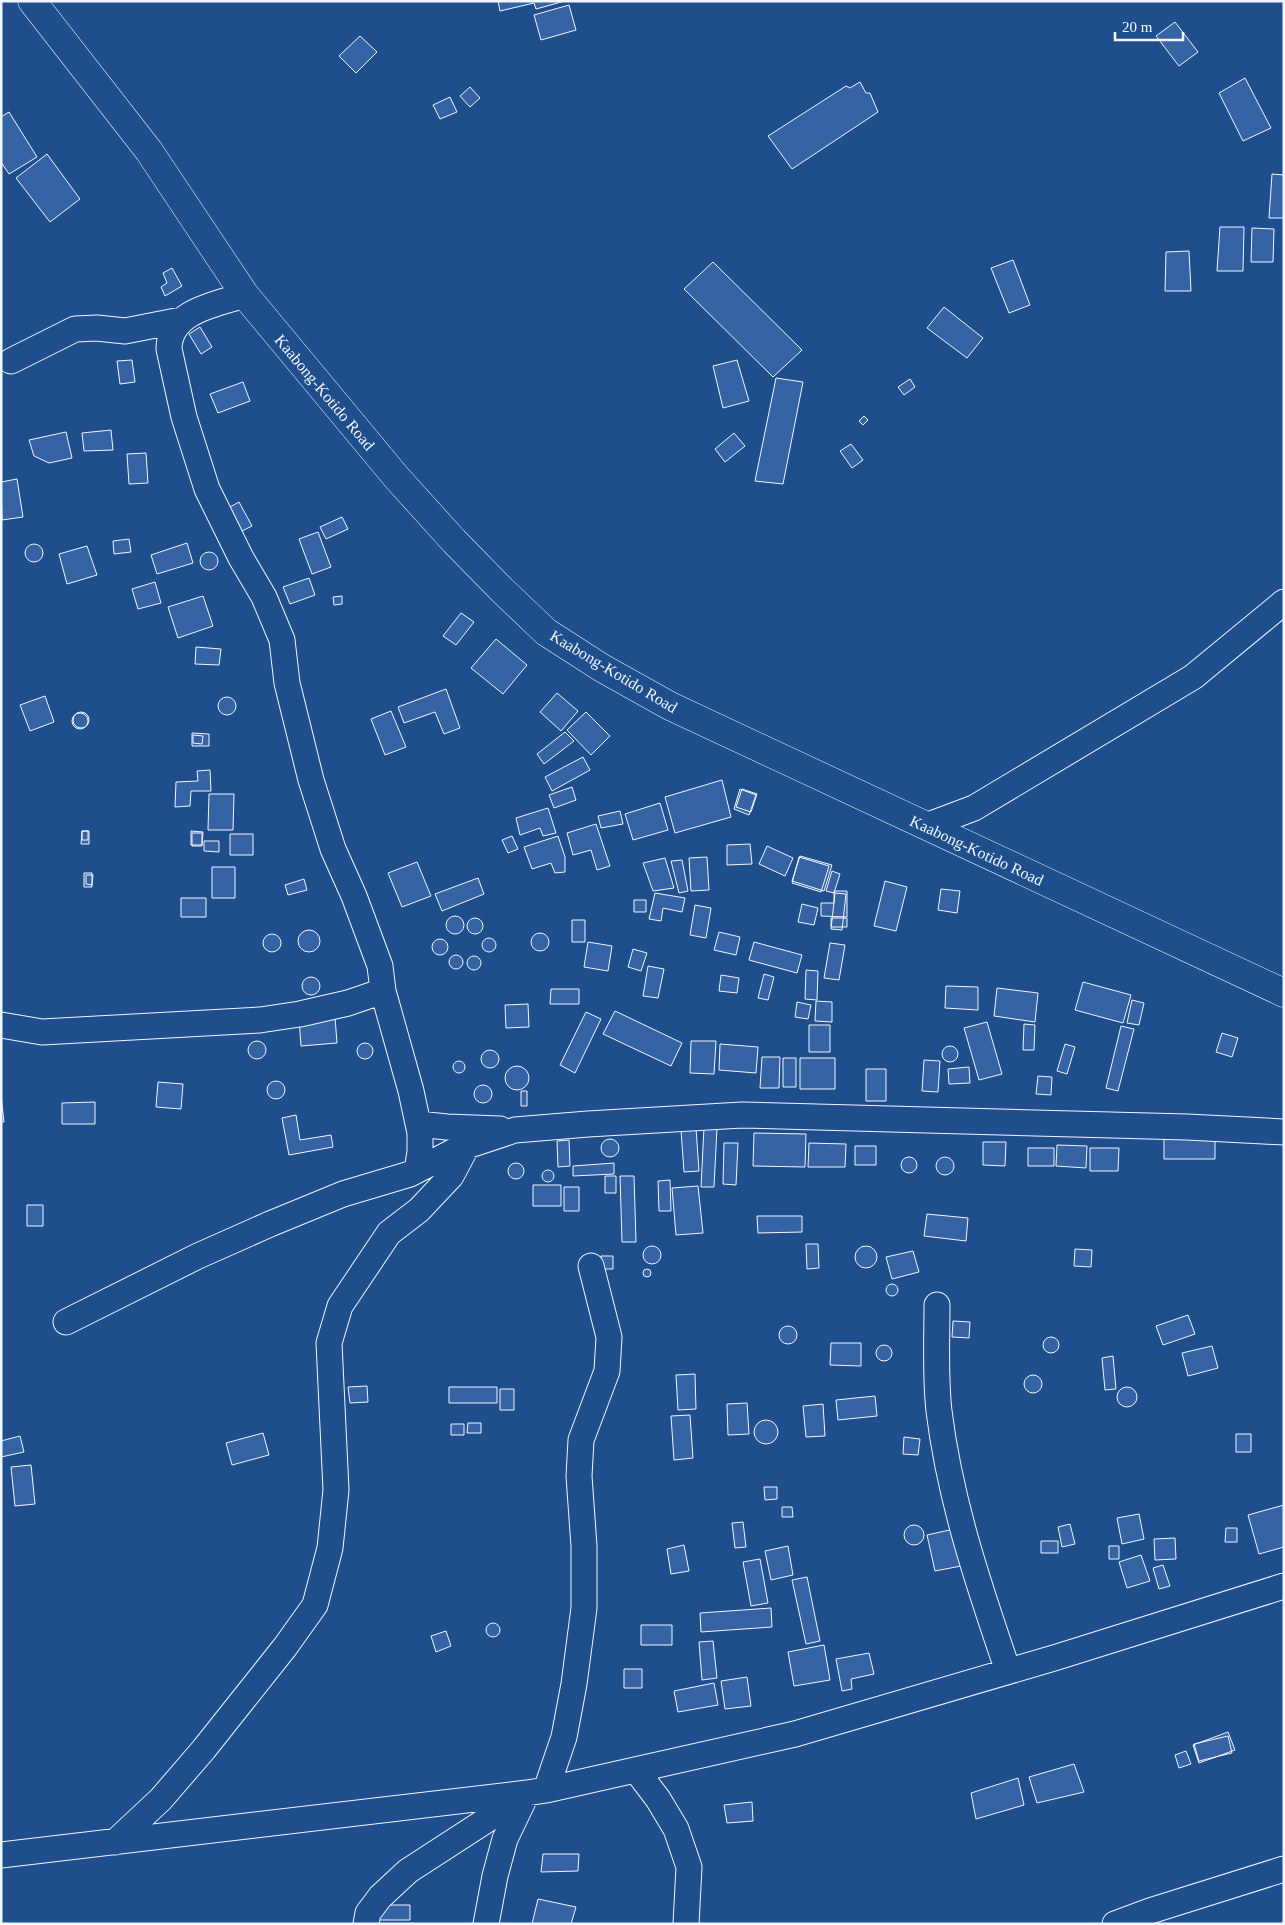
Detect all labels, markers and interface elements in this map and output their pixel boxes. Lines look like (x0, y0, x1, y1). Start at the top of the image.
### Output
scale bar (1115, 10, 1182, 42)
text: 20 m (1122, 19, 1153, 35)
street label: Kaabong-Kotido Road (271, 331, 378, 454)
street label: Kaabong-Kotido Road (547, 627, 680, 717)
street label: Kaabong-Kotido Road (907, 812, 1046, 890)

